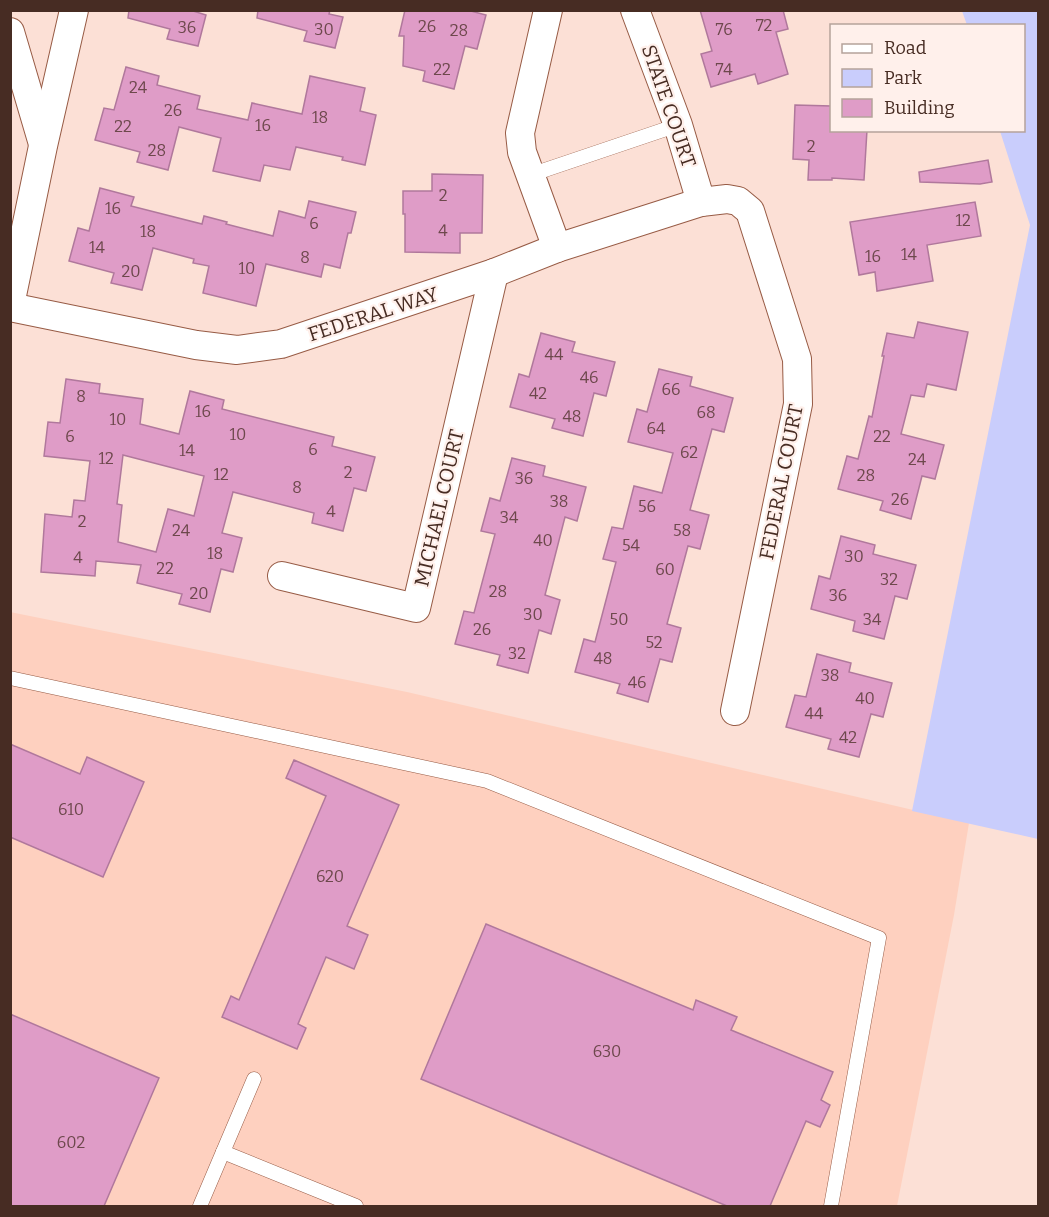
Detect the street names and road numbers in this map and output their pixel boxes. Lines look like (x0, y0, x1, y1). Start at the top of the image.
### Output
street label: STATE COURT (637, 42, 701, 171)
street label: FEDERAL WAY (305, 282, 441, 346)
street label: FEDERAL COURT (754, 402, 808, 562)
street label: MICHAEL COURT (409, 427, 469, 589)

